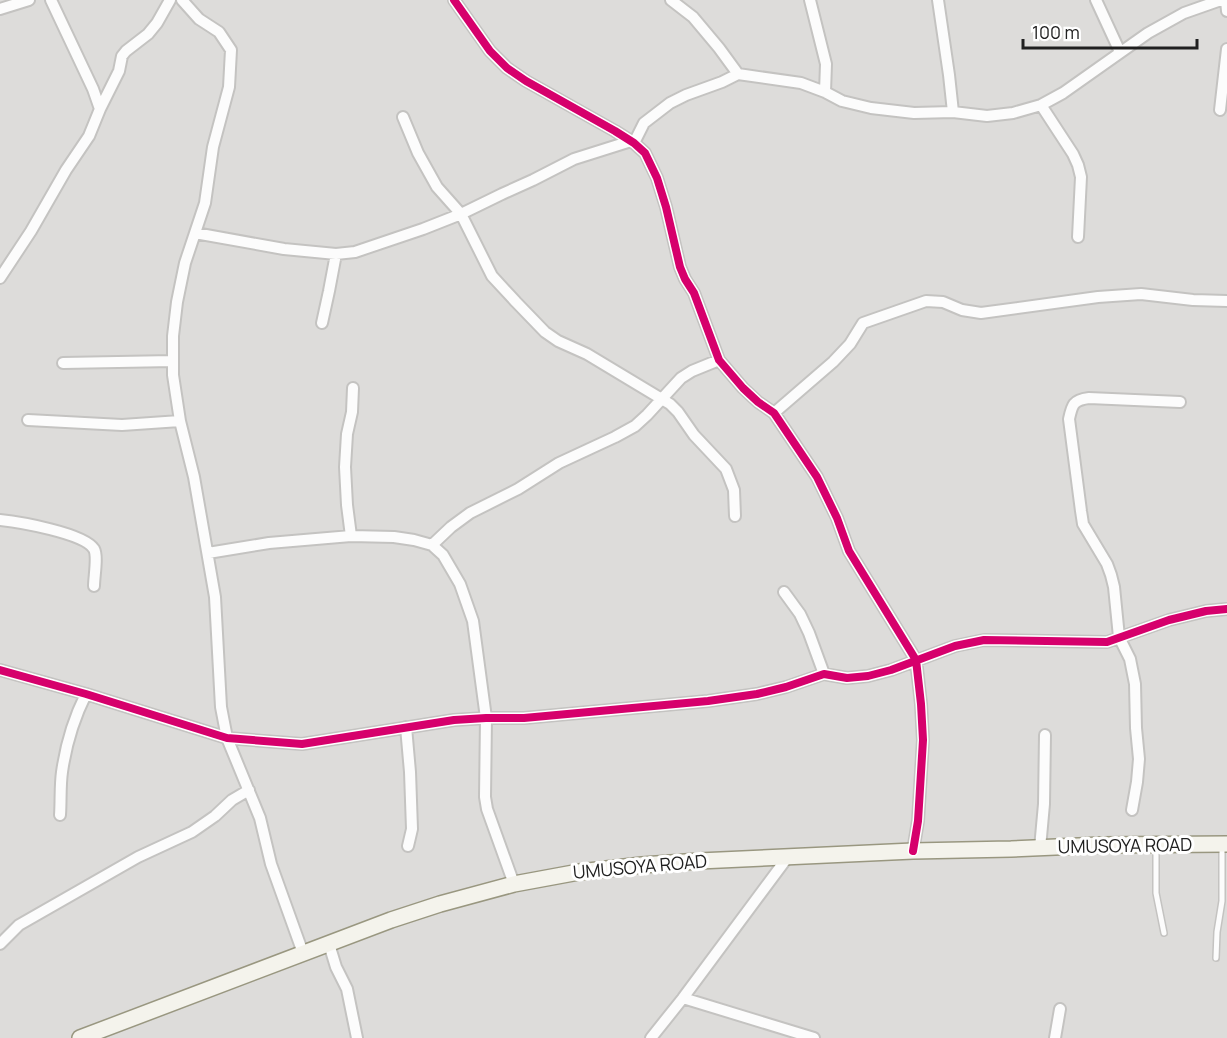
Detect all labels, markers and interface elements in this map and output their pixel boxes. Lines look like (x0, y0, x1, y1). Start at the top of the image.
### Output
scale bar (1023, 12, 1197, 50)
text: 100 m (1032, 20, 1080, 44)
street label: UMUSOYA ROAD (1057, 832, 1193, 858)
street label: UMUSOYA ROAD (572, 848, 708, 884)

